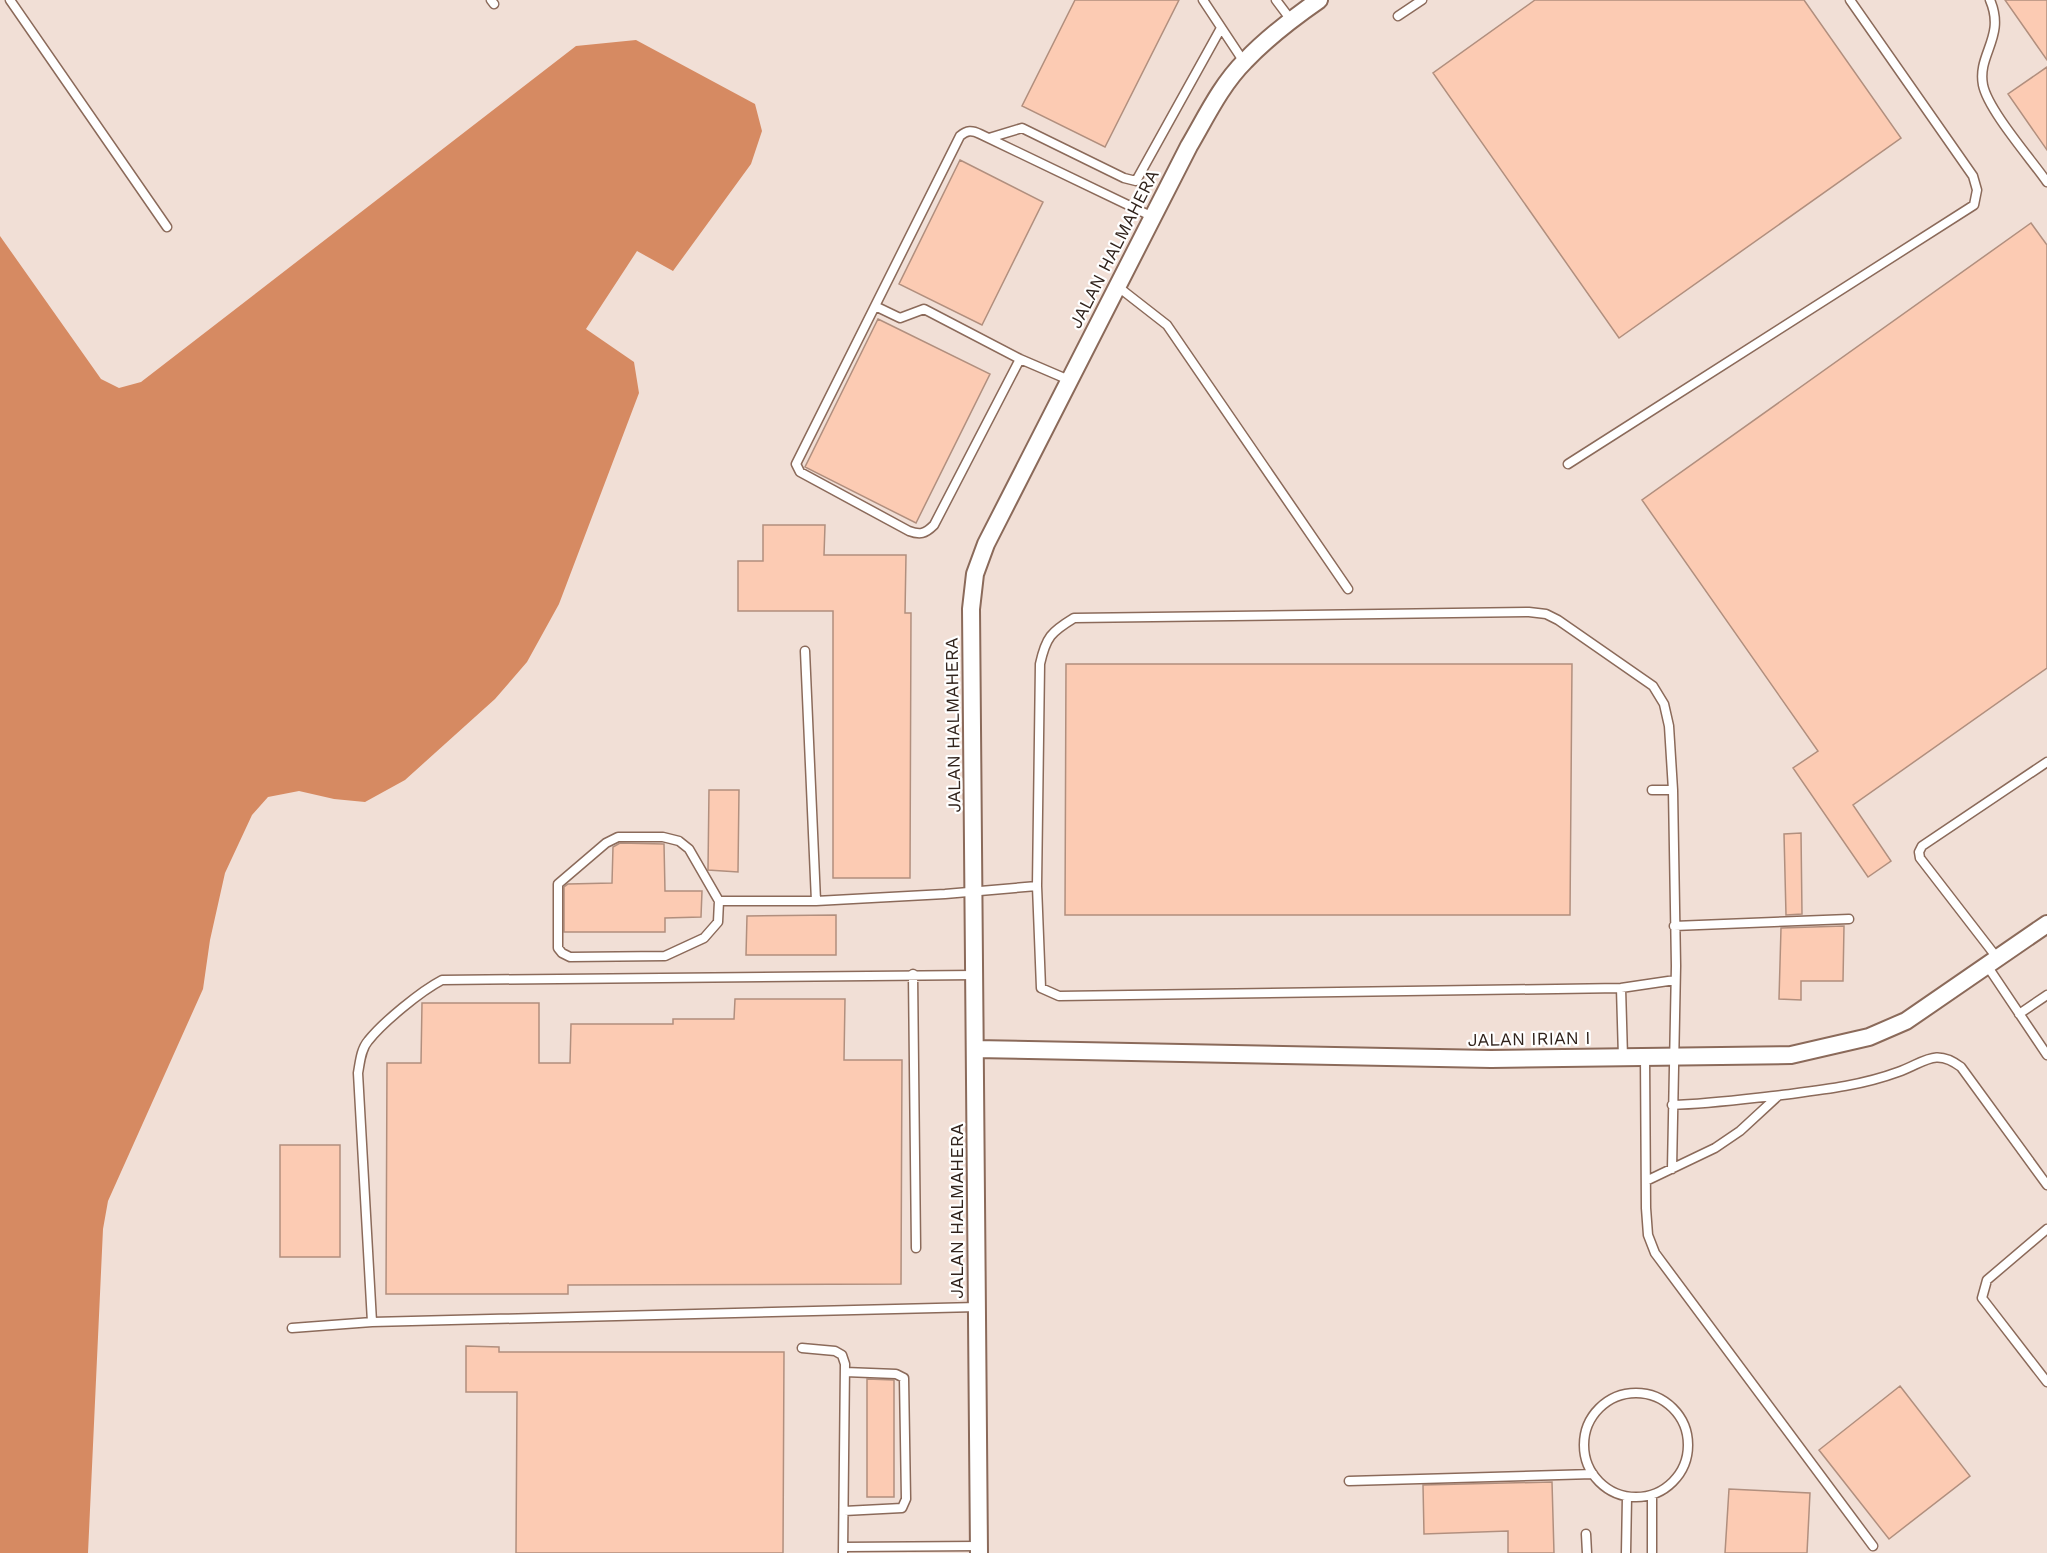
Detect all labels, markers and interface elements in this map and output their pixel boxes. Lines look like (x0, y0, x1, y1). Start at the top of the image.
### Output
street label: JALAN HALMAHERA (1064, 166, 1163, 332)
street label: JALAN HALMAHERA (940, 637, 965, 813)
street label: JALAN IRIAN I (1467, 1027, 1591, 1050)
street label: JALAN HALMAHERA (946, 1123, 967, 1299)

